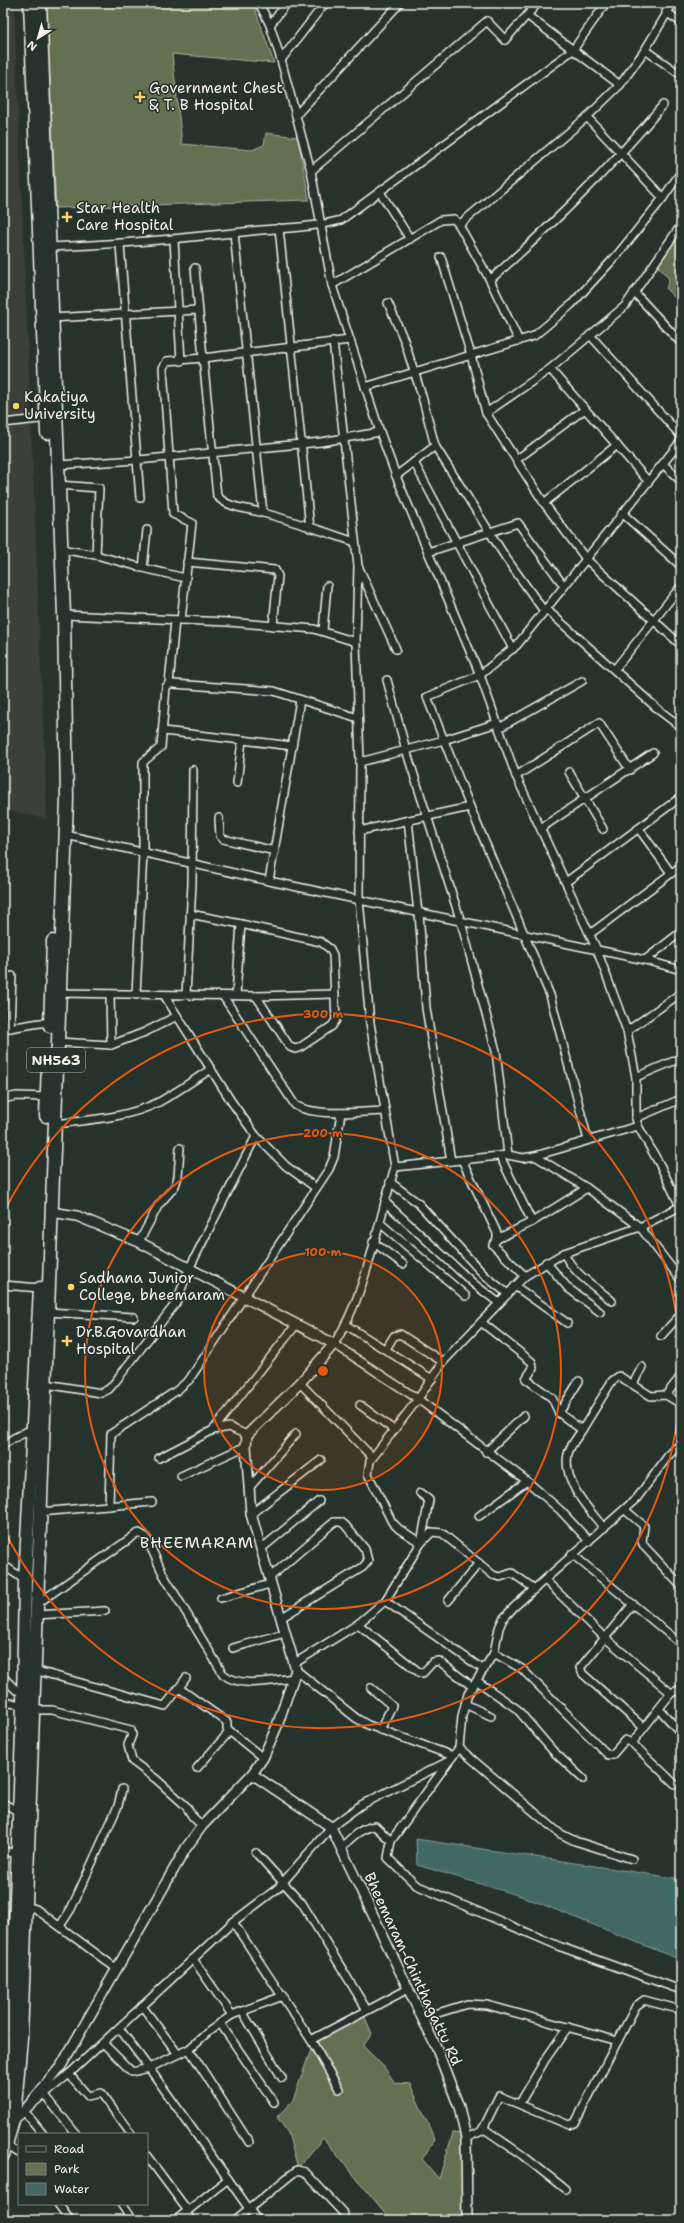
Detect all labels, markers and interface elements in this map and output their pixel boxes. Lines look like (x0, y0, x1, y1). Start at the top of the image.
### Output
north arrow (18, 18, 58, 58)
text: N (24, 37, 40, 54)
place label: Government Chest & T. B Hospital (149, 78, 283, 115)
marker: Government Chest & T. B Hospital (134, 91, 146, 103)
place label: Star Health Care Hospital (76, 198, 174, 235)
marker: Star Health Care Hospital (61, 211, 73, 223)
place label: Kakatiya University (24, 387, 96, 424)
marker: Kakatiya University (11, 401, 21, 411)
text: 300 m (303, 1006, 343, 1022)
road number: NH563 (27, 1048, 85, 1072)
text: 200 m (303, 1125, 343, 1141)
text: 100 m (305, 1244, 342, 1260)
place label: Sadhana Junior College, bheemaram (79, 1268, 225, 1305)
marker: Sadhana Junior College, bheemaram (66, 1282, 76, 1292)
place label: Dr.B.Govardhan Hospital (76, 1322, 186, 1359)
marker: Dr.B.Govardhan Hospital (61, 1335, 73, 1347)
centre of rings (316, 1364, 330, 1378)
district label: BHEEMARAM (140, 1532, 254, 1553)
street label: Bheemaram-Chinthagattu Rd (359, 1869, 467, 2069)
legend (18, 2133, 148, 2205)
text: Road (54, 2141, 85, 2157)
text: Park (54, 2161, 80, 2177)
text: Water (54, 2181, 90, 2197)

